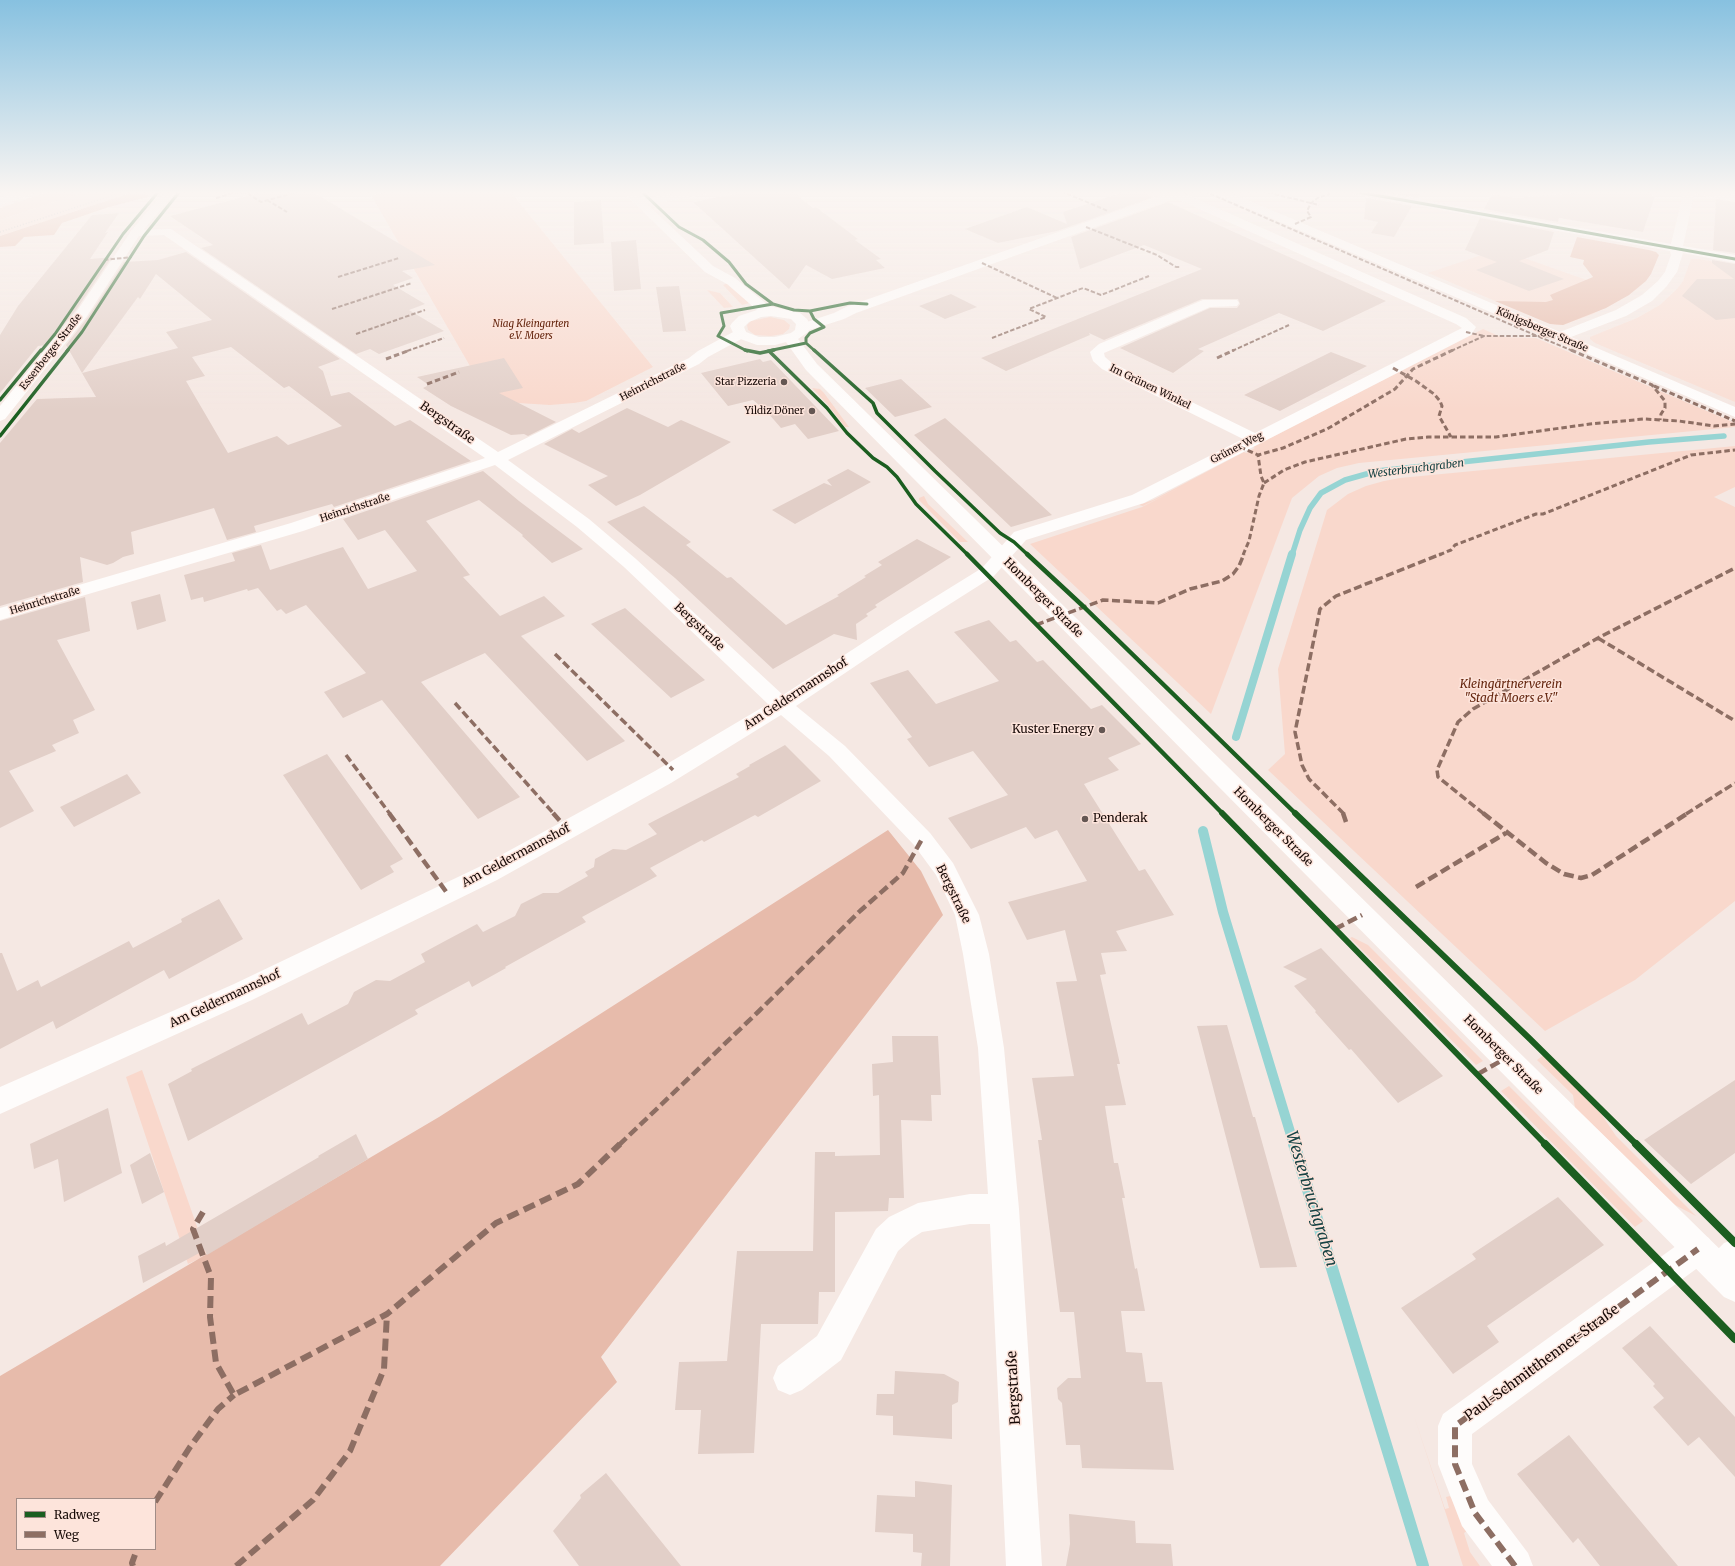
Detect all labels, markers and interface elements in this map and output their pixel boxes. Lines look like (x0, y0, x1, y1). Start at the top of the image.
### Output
street label: Königsberger Straße (1494, 305, 1590, 355)
street label: Essenberger Straße (18, 312, 84, 392)
park label: Niag Kleingarten e.V. Moers (493, 318, 569, 342)
street label: Heinrichstraße (618, 360, 688, 404)
street label: Im Grünen Winkel (1108, 362, 1192, 412)
place label: Star Pizzeria (715, 376, 776, 388)
marker: Star Pizzeria (779, 377, 789, 387)
street label: Bergstraße (417, 399, 477, 447)
place label: Yildiz Döner (744, 405, 804, 417)
marker: Yildiz Döner (807, 406, 817, 416)
street label: Grüner Weg (1209, 430, 1265, 466)
water label: Westerbruchgraben (1367, 457, 1465, 481)
street label: Heinrichstraße (319, 491, 391, 525)
street label: Homberger Straße (1000, 555, 1086, 641)
street label: Heinrichstraße (9, 585, 81, 617)
street label: Bergstraße (671, 600, 727, 654)
street label: Am Geldermannshof (742, 655, 850, 733)
park label: Kleingärtnerverein "Stadt Moers e.V." (1460, 678, 1562, 706)
place label: Kuster Energy (1012, 723, 1094, 737)
marker: Kuster Energy (1097, 725, 1107, 735)
street label: Homberger Straße (1230, 784, 1316, 870)
place label: Penderak (1093, 812, 1148, 826)
marker: Penderak (1080, 814, 1090, 824)
street label: Am Geldermannshof (459, 821, 573, 891)
street label: Bergstraße (933, 862, 973, 926)
street label: Am Geldermannshof (167, 967, 283, 1031)
street label: Homberger Straße (1460, 1012, 1546, 1098)
water label: Westerbruchgraben (1281, 1129, 1341, 1269)
street label: Paul-Schmitthenner-Straße (1461, 1301, 1623, 1425)
street label: Bergstraße (1004, 1351, 1024, 1425)
legend (16, 1498, 156, 1550)
text: Radweg (54, 1507, 100, 1522)
text: Weg (54, 1527, 79, 1542)

